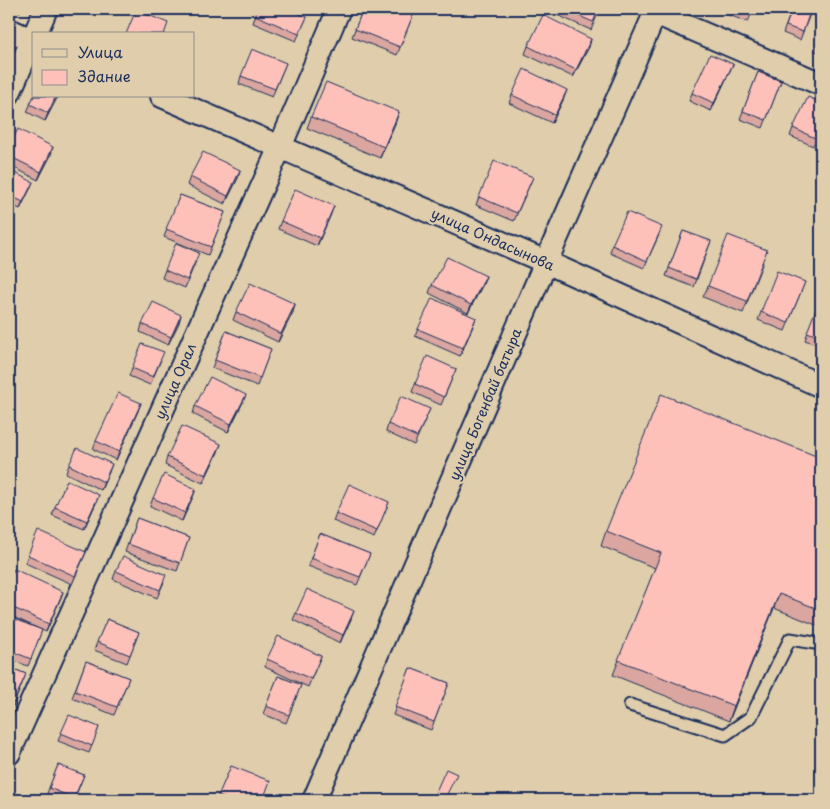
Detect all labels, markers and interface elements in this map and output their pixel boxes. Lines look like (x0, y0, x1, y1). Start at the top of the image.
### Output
legend (32, 32, 195, 98)
text: Улица (78, 40, 123, 63)
text: Здание (78, 64, 131, 87)
street label: улица Ондасынова (428, 202, 558, 276)
street label: улица Богенбай батыра (443, 324, 527, 483)
street label: улица Орал (149, 340, 201, 422)

